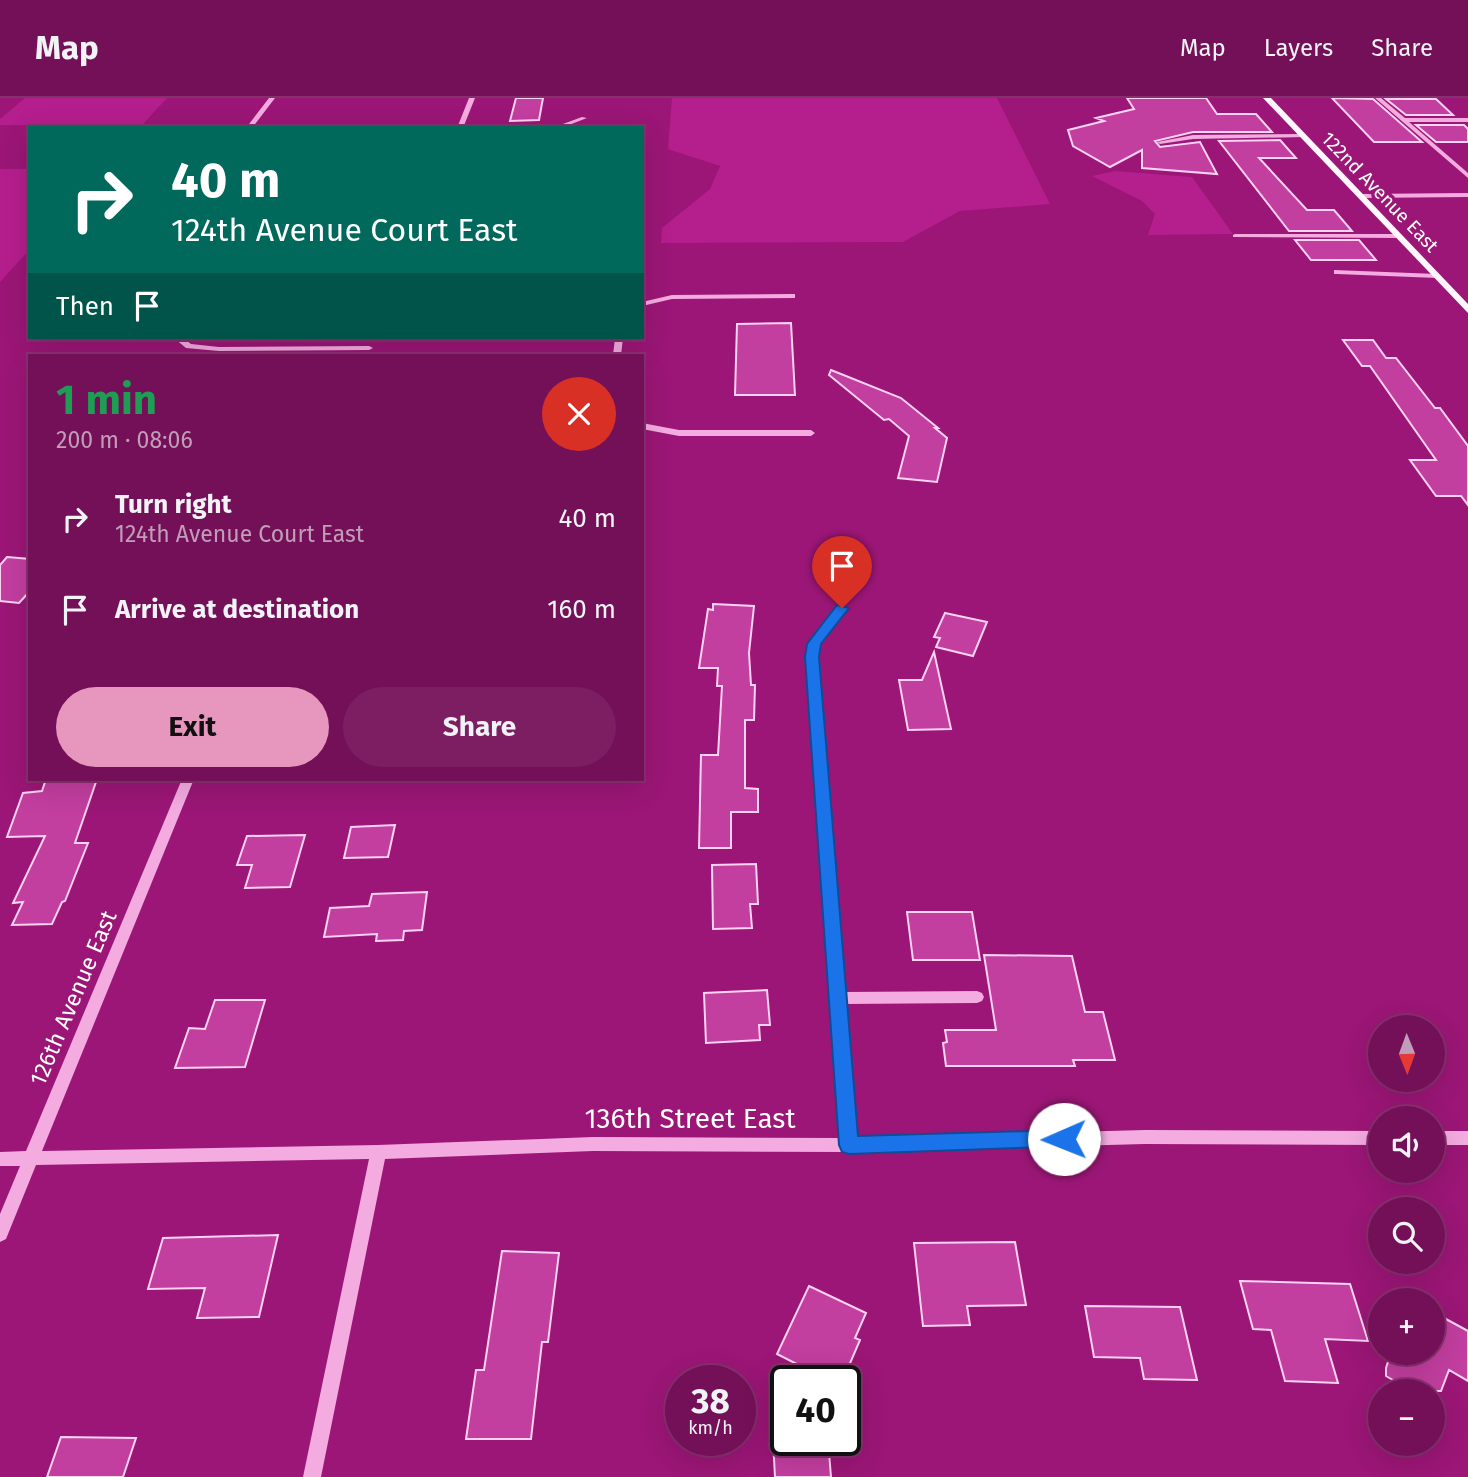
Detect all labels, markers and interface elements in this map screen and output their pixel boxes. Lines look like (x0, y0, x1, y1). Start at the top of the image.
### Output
text: Map (35, 28, 99, 68)
text: Map (1180, 34, 1226, 62)
text: Layers (1264, 34, 1333, 62)
text: Share (1371, 34, 1433, 62)
street label: 122nd Avenue East (1317, 127, 1443, 257)
text: 40 m (171, 151, 280, 210)
icon: right (56, 154, 147, 245)
text: 124th Avenue Court East (171, 211, 518, 249)
icon: arrive (128, 287, 166, 325)
text: Then (56, 291, 114, 322)
text: 1 min (56, 375, 157, 425)
button: close (542, 377, 616, 451)
text: 200 m · 08:06 (56, 426, 193, 454)
text: Turn right (115, 489, 232, 520)
icon: right (56, 500, 94, 538)
text: 40 m (558, 503, 616, 534)
text: 124th Avenue Court East (115, 520, 364, 548)
pin (812, 536, 872, 608)
icon: arrive (823, 547, 861, 585)
icon: arrive (56, 591, 94, 629)
text: Arrive at destination (115, 594, 359, 625)
text: 160 m (547, 594, 616, 625)
button: Exit (56, 687, 329, 767)
button: Share (343, 687, 616, 767)
street label: 126th Avenue East (24, 906, 123, 1090)
north arrow (1368, 1015, 1446, 1092)
map controls (1368, 1015, 1445, 1456)
street label: 136th Street East (584, 1102, 796, 1135)
position arrow (1027, 1102, 1101, 1176)
button: sound (1368, 1106, 1445, 1183)
button: search (1368, 1197, 1445, 1274)
button: + (1368, 1288, 1445, 1365)
speed limit sign: 40 (770, 1365, 861, 1456)
button: − (1368, 1379, 1445, 1456)
text: 38 (691, 1380, 730, 1422)
text: km/h (688, 1417, 733, 1439)

